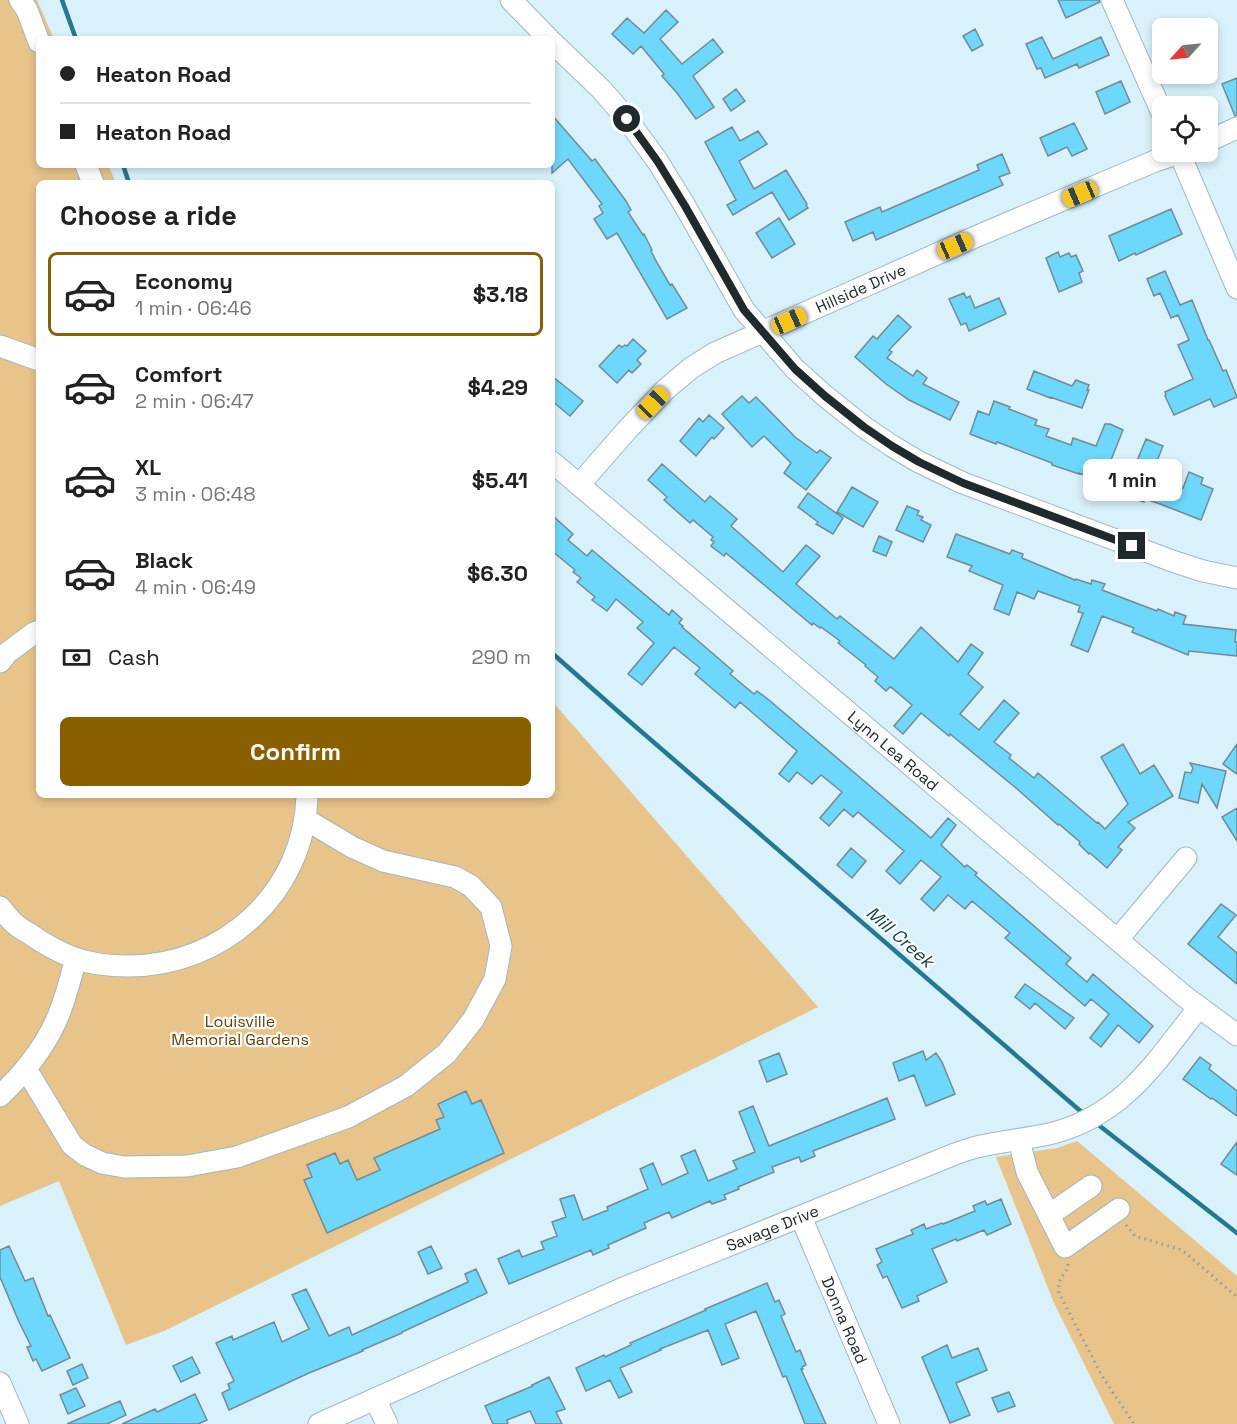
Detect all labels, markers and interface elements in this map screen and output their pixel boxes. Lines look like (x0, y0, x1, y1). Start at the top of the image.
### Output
north arrow (1152, 18, 1218, 84)
map controls (1152, 18, 1218, 162)
text: Heaton Road (96, 60, 231, 88)
button: locate (1152, 96, 1218, 162)
route start (613, 105, 640, 132)
text: Heaton Road (96, 118, 231, 146)
car (1060, 179, 1100, 209)
text: Choose a ride (60, 198, 237, 233)
car (935, 230, 975, 262)
street label: Hillside Drive (812, 259, 909, 318)
icon: car (63, 267, 117, 321)
text: Economy (135, 267, 233, 295)
text: $3.18 (473, 280, 528, 308)
text: 1 min · 06:46 (135, 295, 252, 321)
car (769, 305, 809, 337)
icon: car (63, 360, 117, 414)
text: Comfort (135, 360, 223, 388)
text: $4.29 (468, 373, 528, 401)
car (634, 384, 672, 422)
text: 2 min · 06:47 (135, 388, 254, 414)
icon: car (63, 453, 117, 507)
text: XL (135, 453, 161, 481)
callout: 1 min (1082, 459, 1182, 501)
text: $5.41 (472, 466, 528, 494)
text: 1 min (1108, 467, 1157, 493)
text: 3 min · 06:48 (135, 481, 256, 507)
route end (1118, 532, 1145, 559)
icon: car (63, 546, 117, 600)
text: Black (135, 546, 193, 574)
text: $6.30 (467, 559, 528, 587)
text: 4 min · 06:49 (135, 574, 256, 600)
icon: cash (60, 641, 93, 674)
text: Cash (108, 643, 160, 671)
text: 290 m (472, 644, 531, 670)
street label: Lynn Lea Road (843, 706, 943, 795)
button: Confirm (60, 717, 531, 786)
water label: Mill Creek (862, 901, 941, 974)
park label: Louisville Memorial Gardens (171, 1011, 309, 1050)
street label: Savage Drive (723, 1200, 822, 1256)
street label: Donna Road (817, 1273, 872, 1367)

